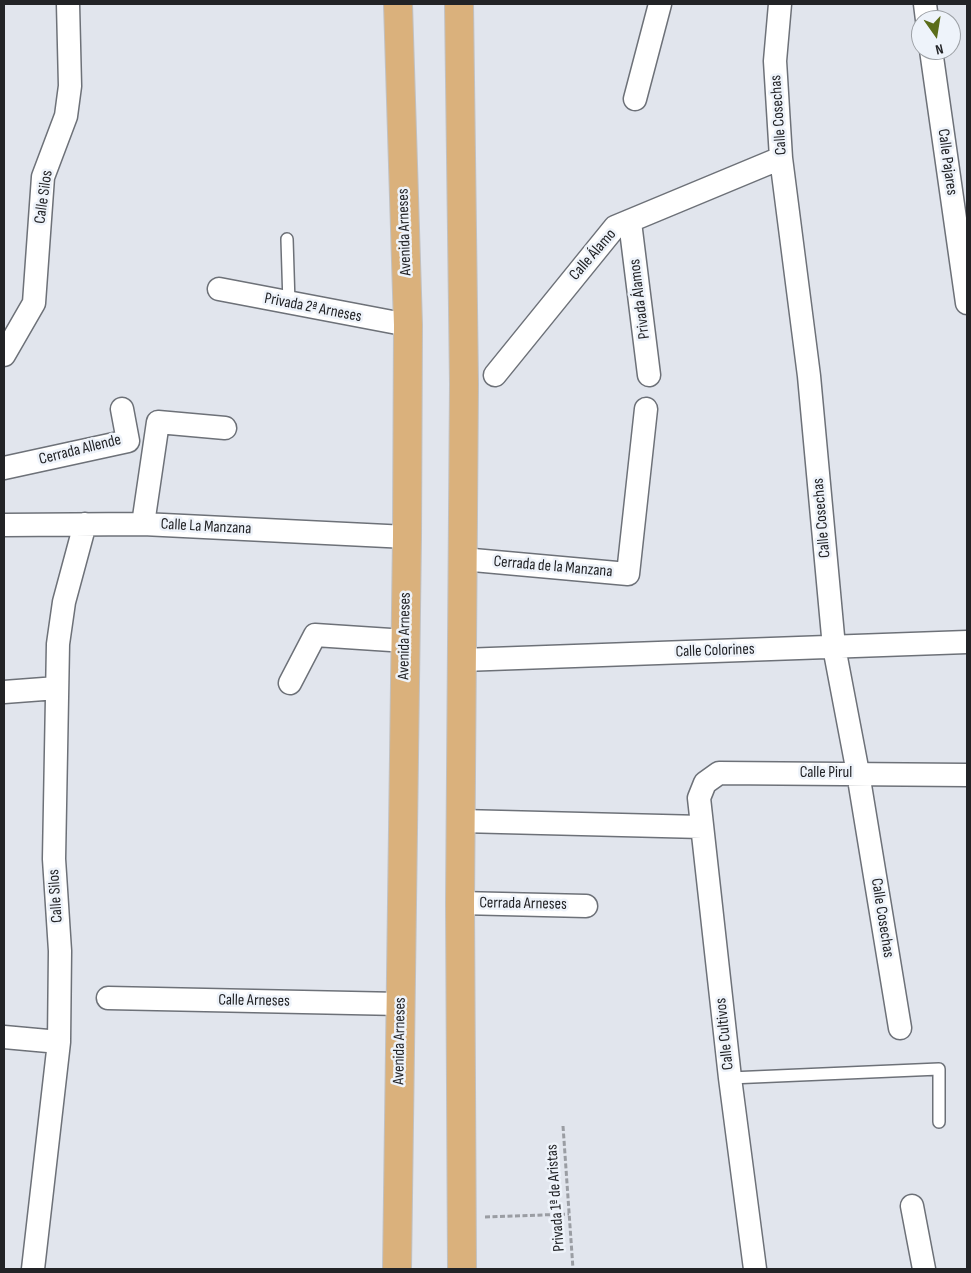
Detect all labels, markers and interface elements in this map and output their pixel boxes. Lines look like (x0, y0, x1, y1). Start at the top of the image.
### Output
north arrow (911, 10, 961, 60)
text: N (934, 40, 945, 58)
street label: Calle Cosechas (767, 74, 791, 156)
street label: Calle Pajares (933, 128, 961, 196)
street label: Calle Silos (31, 169, 57, 225)
street label: Avenida Arneses (394, 188, 416, 276)
street label: Calle Álamo (566, 225, 620, 285)
street label: Privada Álamos (626, 258, 654, 340)
street label: Privada 2ª Arneses (263, 289, 363, 327)
street label: Cerrada Allende (37, 431, 123, 469)
street label: Calle Cosechas (809, 477, 835, 559)
street label: Calle La Manzana (160, 515, 252, 539)
street label: Cerrada de la Manzana (493, 552, 613, 582)
street label: Avenida Arneses (395, 592, 415, 680)
street label: Calle Colorines (675, 640, 755, 662)
street label: Calle Pirul (800, 763, 852, 783)
street label: Calle Silos (45, 869, 67, 923)
street label: Calle Cosechas (866, 877, 898, 959)
street label: Cerrada Arneses (479, 894, 567, 914)
street label: Calle Arneses (218, 991, 290, 1011)
street label: Avenida Arneses (390, 997, 410, 1085)
street label: Calle Cultivos (712, 997, 738, 1071)
street label: Privada 1ª de Aristas (543, 1144, 569, 1252)

